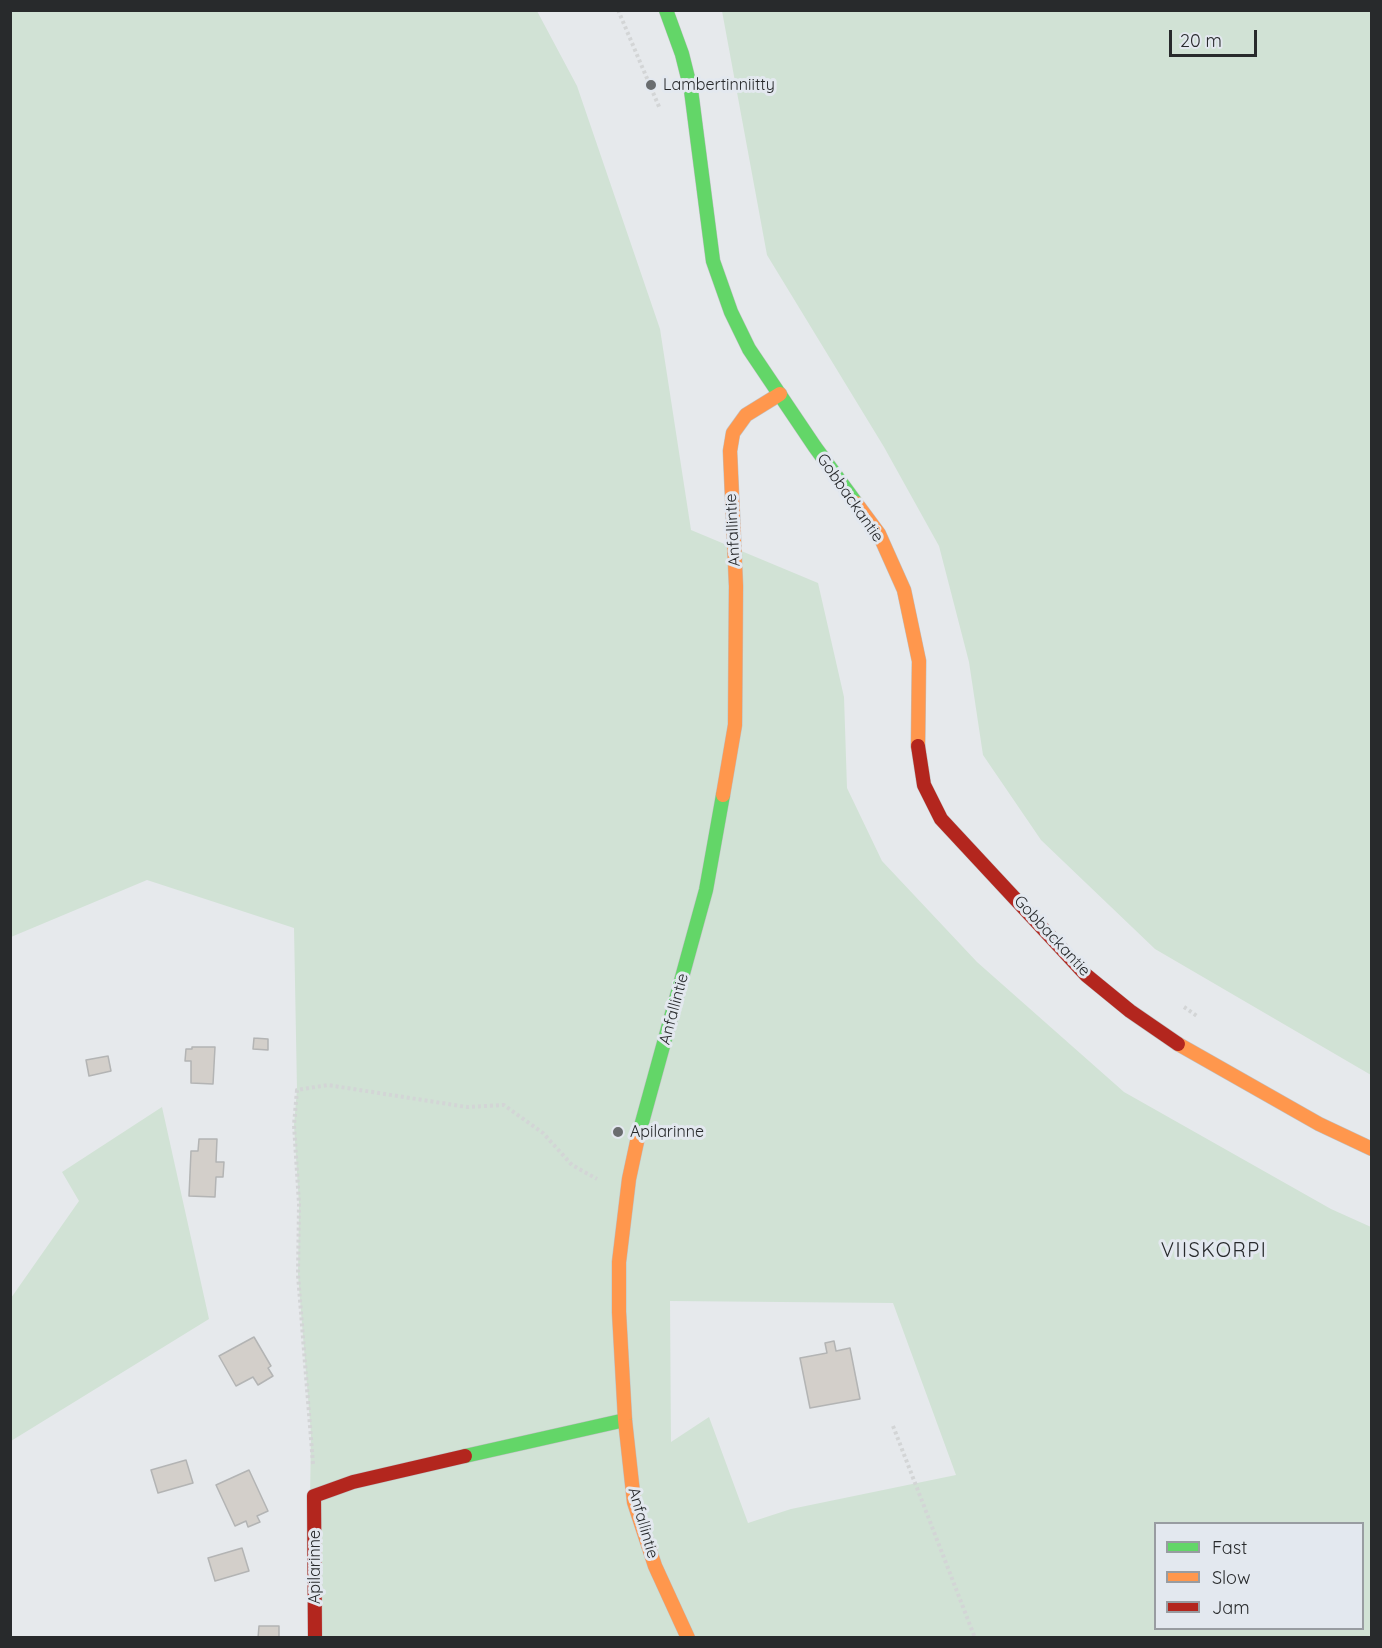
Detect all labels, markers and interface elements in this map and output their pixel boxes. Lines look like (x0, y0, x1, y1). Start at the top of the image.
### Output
scale bar (1172, 18, 1260, 56)
text: 20 m (1180, 29, 1222, 52)
place label: Lambertinniitty (663, 75, 775, 95)
marker: Lambertinniitty (644, 78, 658, 92)
street label: Gobbackantie (812, 450, 888, 546)
street label: Anfallintie (722, 493, 744, 567)
street label: Gobbackantie (1010, 892, 1094, 980)
street label: Anfallintie (655, 971, 693, 1047)
place label: Apilarinne (630, 1122, 704, 1142)
marker: Apilarinne (611, 1125, 625, 1139)
district label: VIISKORPI (1161, 1239, 1267, 1263)
street label: Anfallintie (624, 1485, 662, 1561)
legend (1154, 1522, 1364, 1630)
street label: Apilarinne (305, 1530, 325, 1604)
text: Fast (1212, 1536, 1247, 1559)
text: Slow (1212, 1566, 1250, 1589)
text: Jam (1212, 1596, 1250, 1619)

